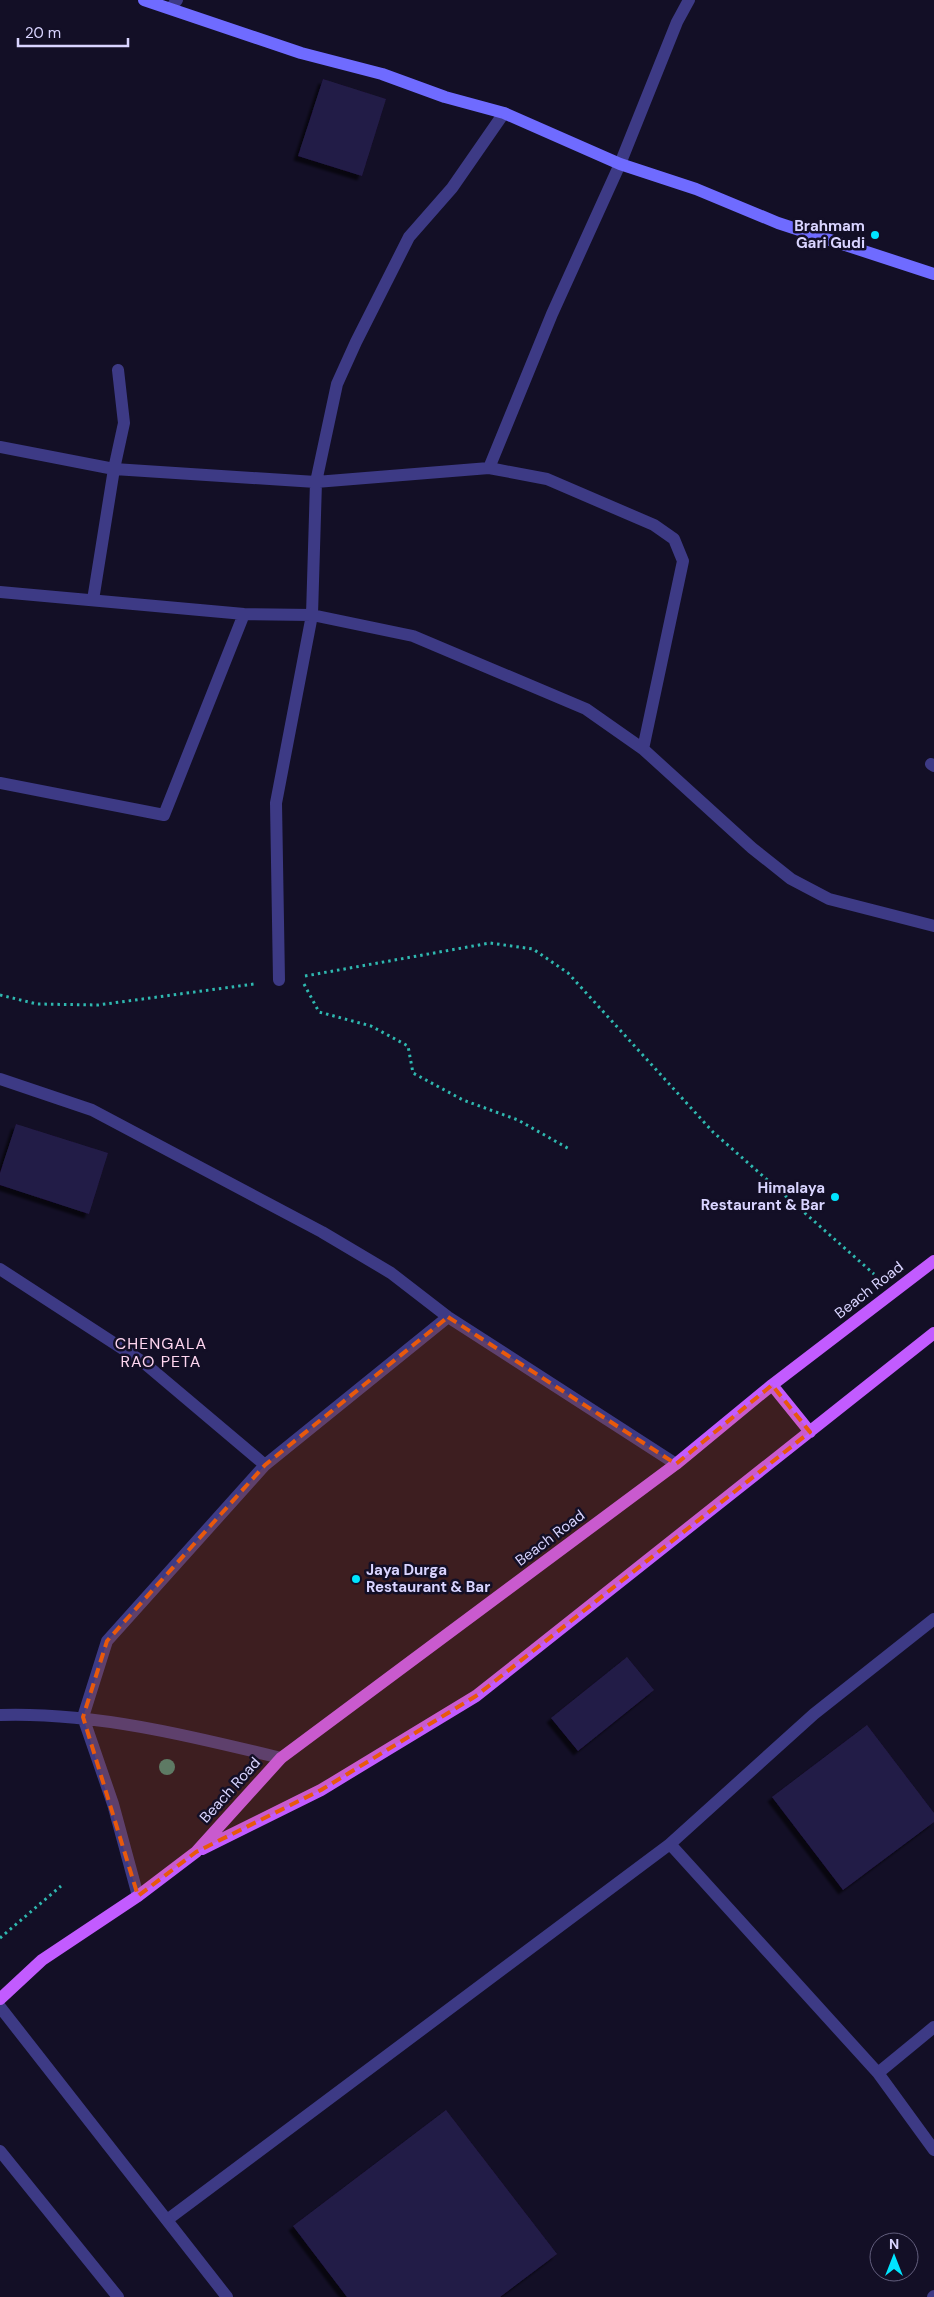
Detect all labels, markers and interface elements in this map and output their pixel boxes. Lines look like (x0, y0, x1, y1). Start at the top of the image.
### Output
scale bar (18, 15, 128, 47)
text: 20 m (25, 23, 61, 43)
place label: Brahmam Gari Gudi (794, 216, 865, 253)
marker: Brahmam Gari Gudi (869, 229, 881, 241)
place label: Himalaya Restaurant & Bar (701, 1178, 825, 1215)
marker: Himalaya Restaurant & Bar (829, 1191, 841, 1203)
street label: Beach Road (831, 1257, 907, 1323)
district label: CHENGALA RAO PETA (115, 1333, 207, 1372)
street label: Beach Road (511, 1505, 589, 1571)
place label: Jaya Durga Restaurant & Bar (366, 1560, 490, 1597)
marker: Jaya Durga Restaurant & Bar (350, 1573, 362, 1585)
street label: Beach Road (195, 1753, 265, 1827)
north arrow (869, 2232, 919, 2282)
text: N (889, 2235, 899, 2253)

